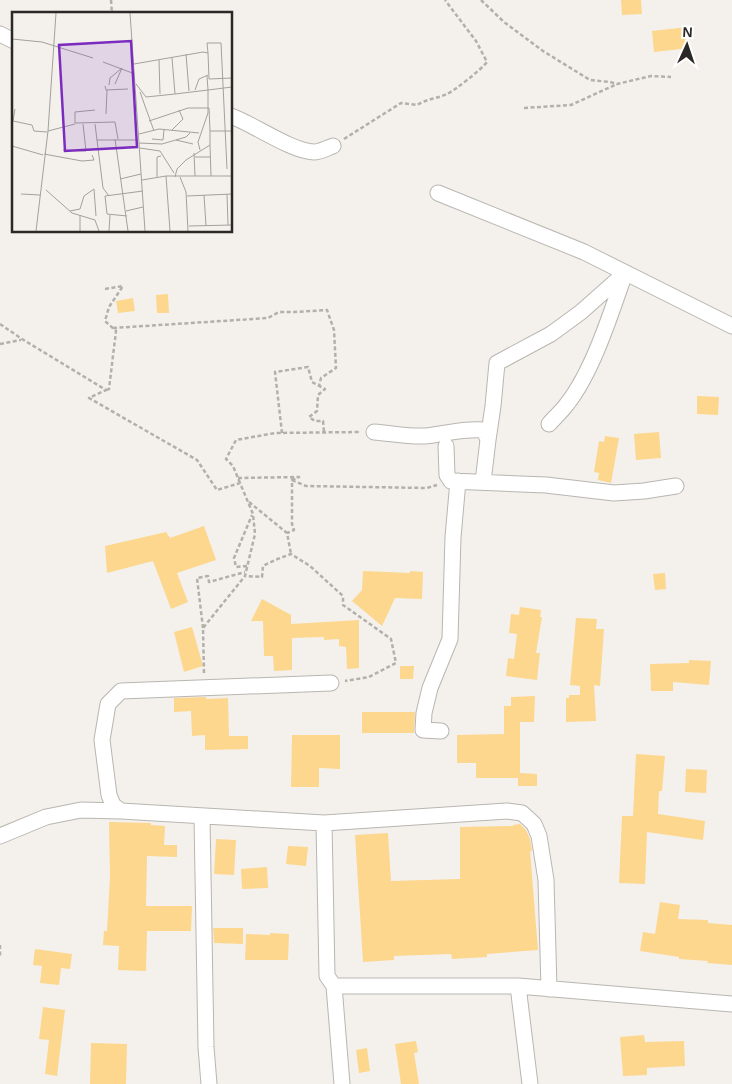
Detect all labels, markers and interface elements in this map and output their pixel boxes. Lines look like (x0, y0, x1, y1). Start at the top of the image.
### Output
inset map (12, 12, 232, 232)
north arrow (662, 20, 712, 70)
text: N (682, 24, 693, 40)

